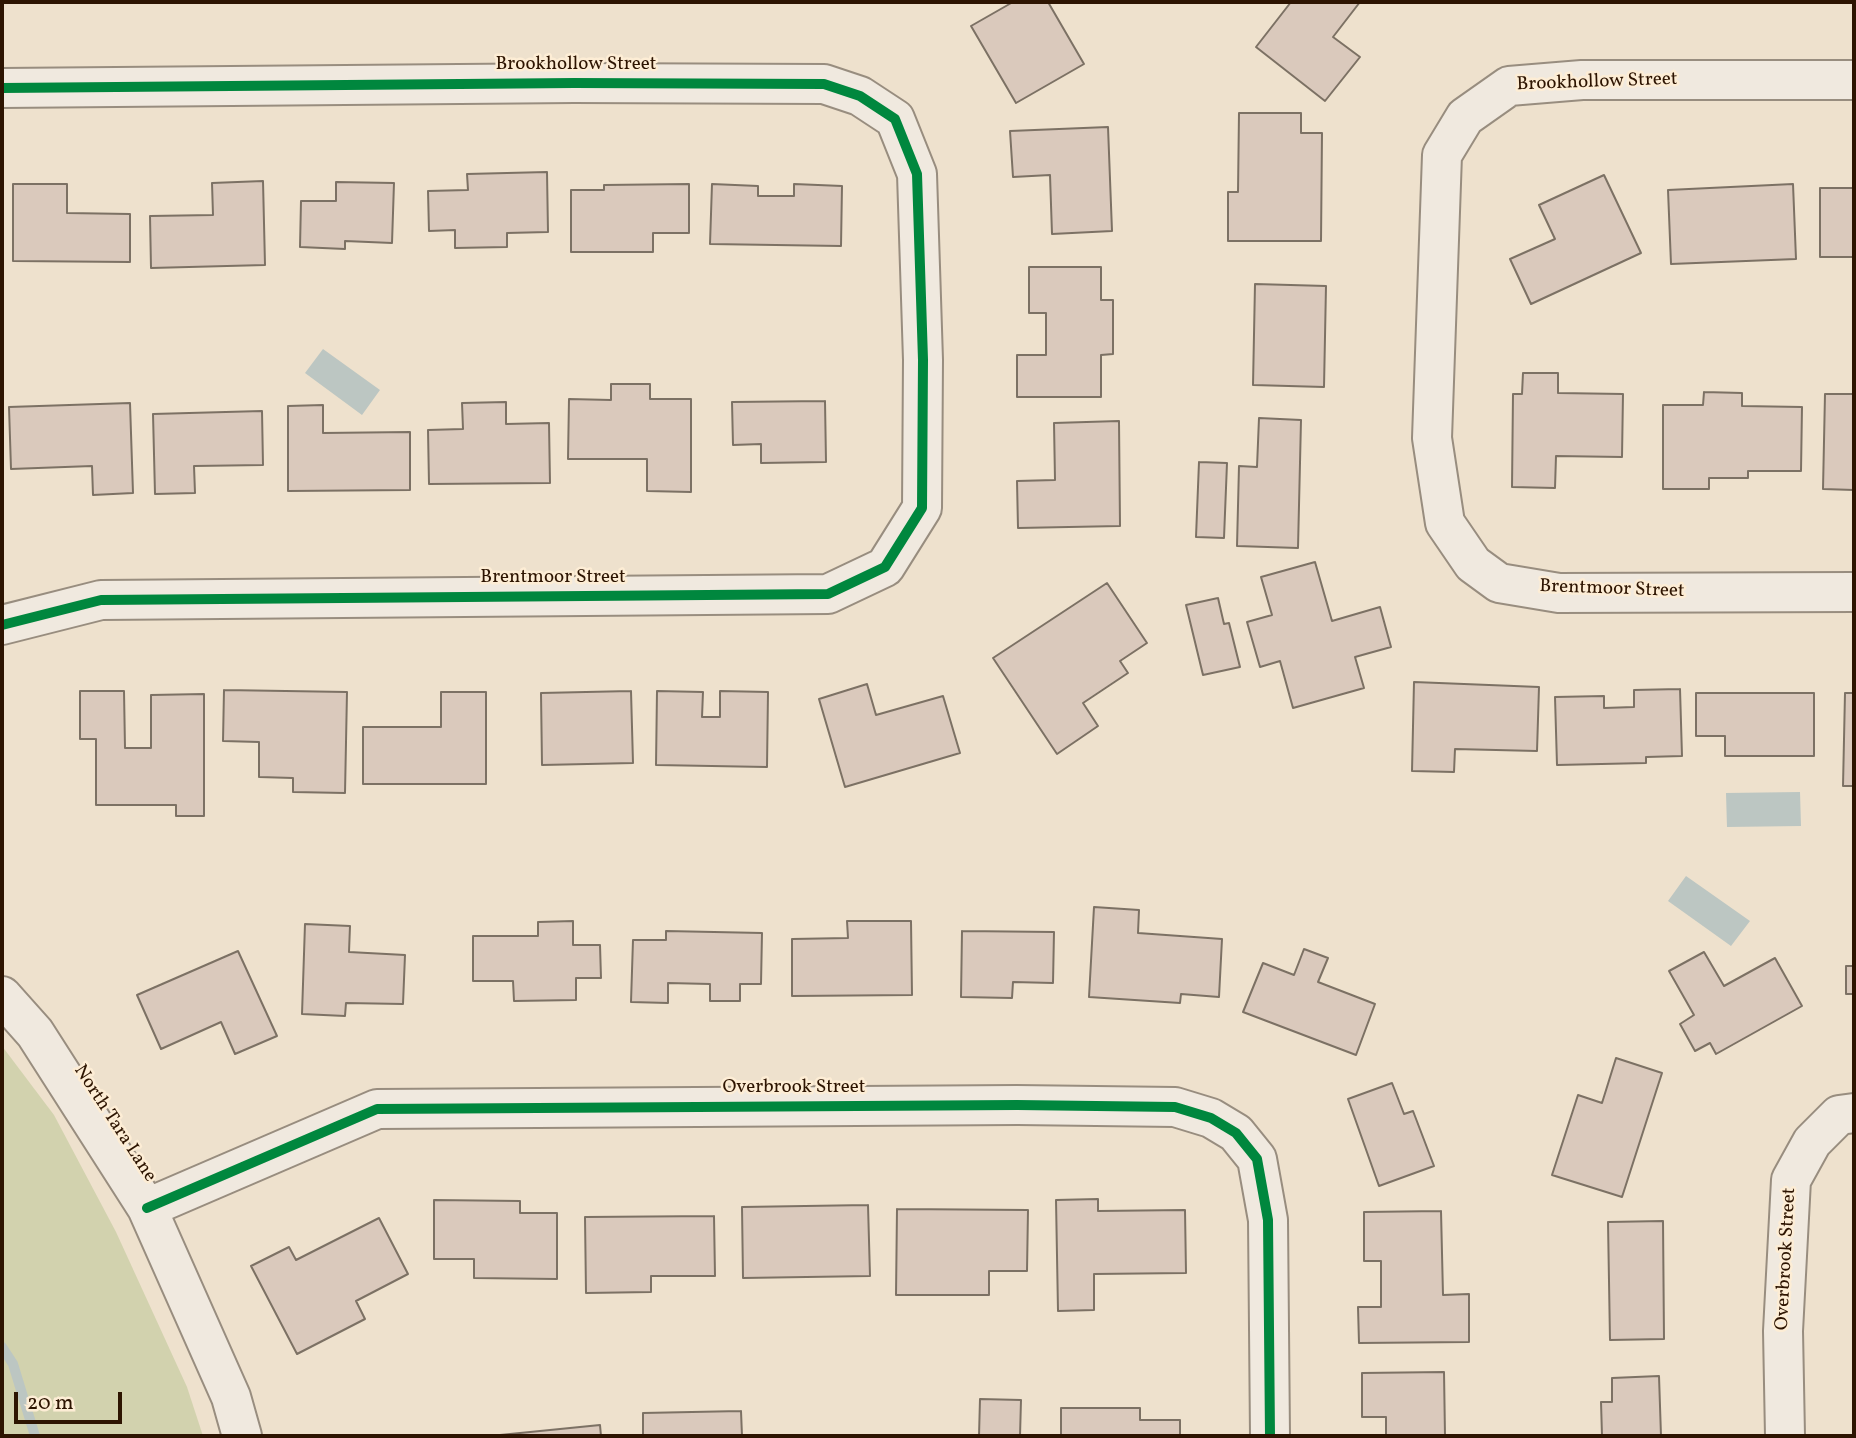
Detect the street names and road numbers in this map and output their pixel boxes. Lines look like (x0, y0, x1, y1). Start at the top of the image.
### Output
street label: Brookhollow Street (495, 55, 657, 77)
street label: Brookhollow Street (1516, 69, 1678, 97)
street label: Brentmoor Street (480, 568, 626, 590)
street label: Brentmoor Street (1539, 576, 1685, 604)
street label: North Tara Lane (68, 1061, 160, 1187)
street label: Overbrook Street (722, 1078, 866, 1100)
street label: Overbrook Street (1772, 1187, 1802, 1331)

